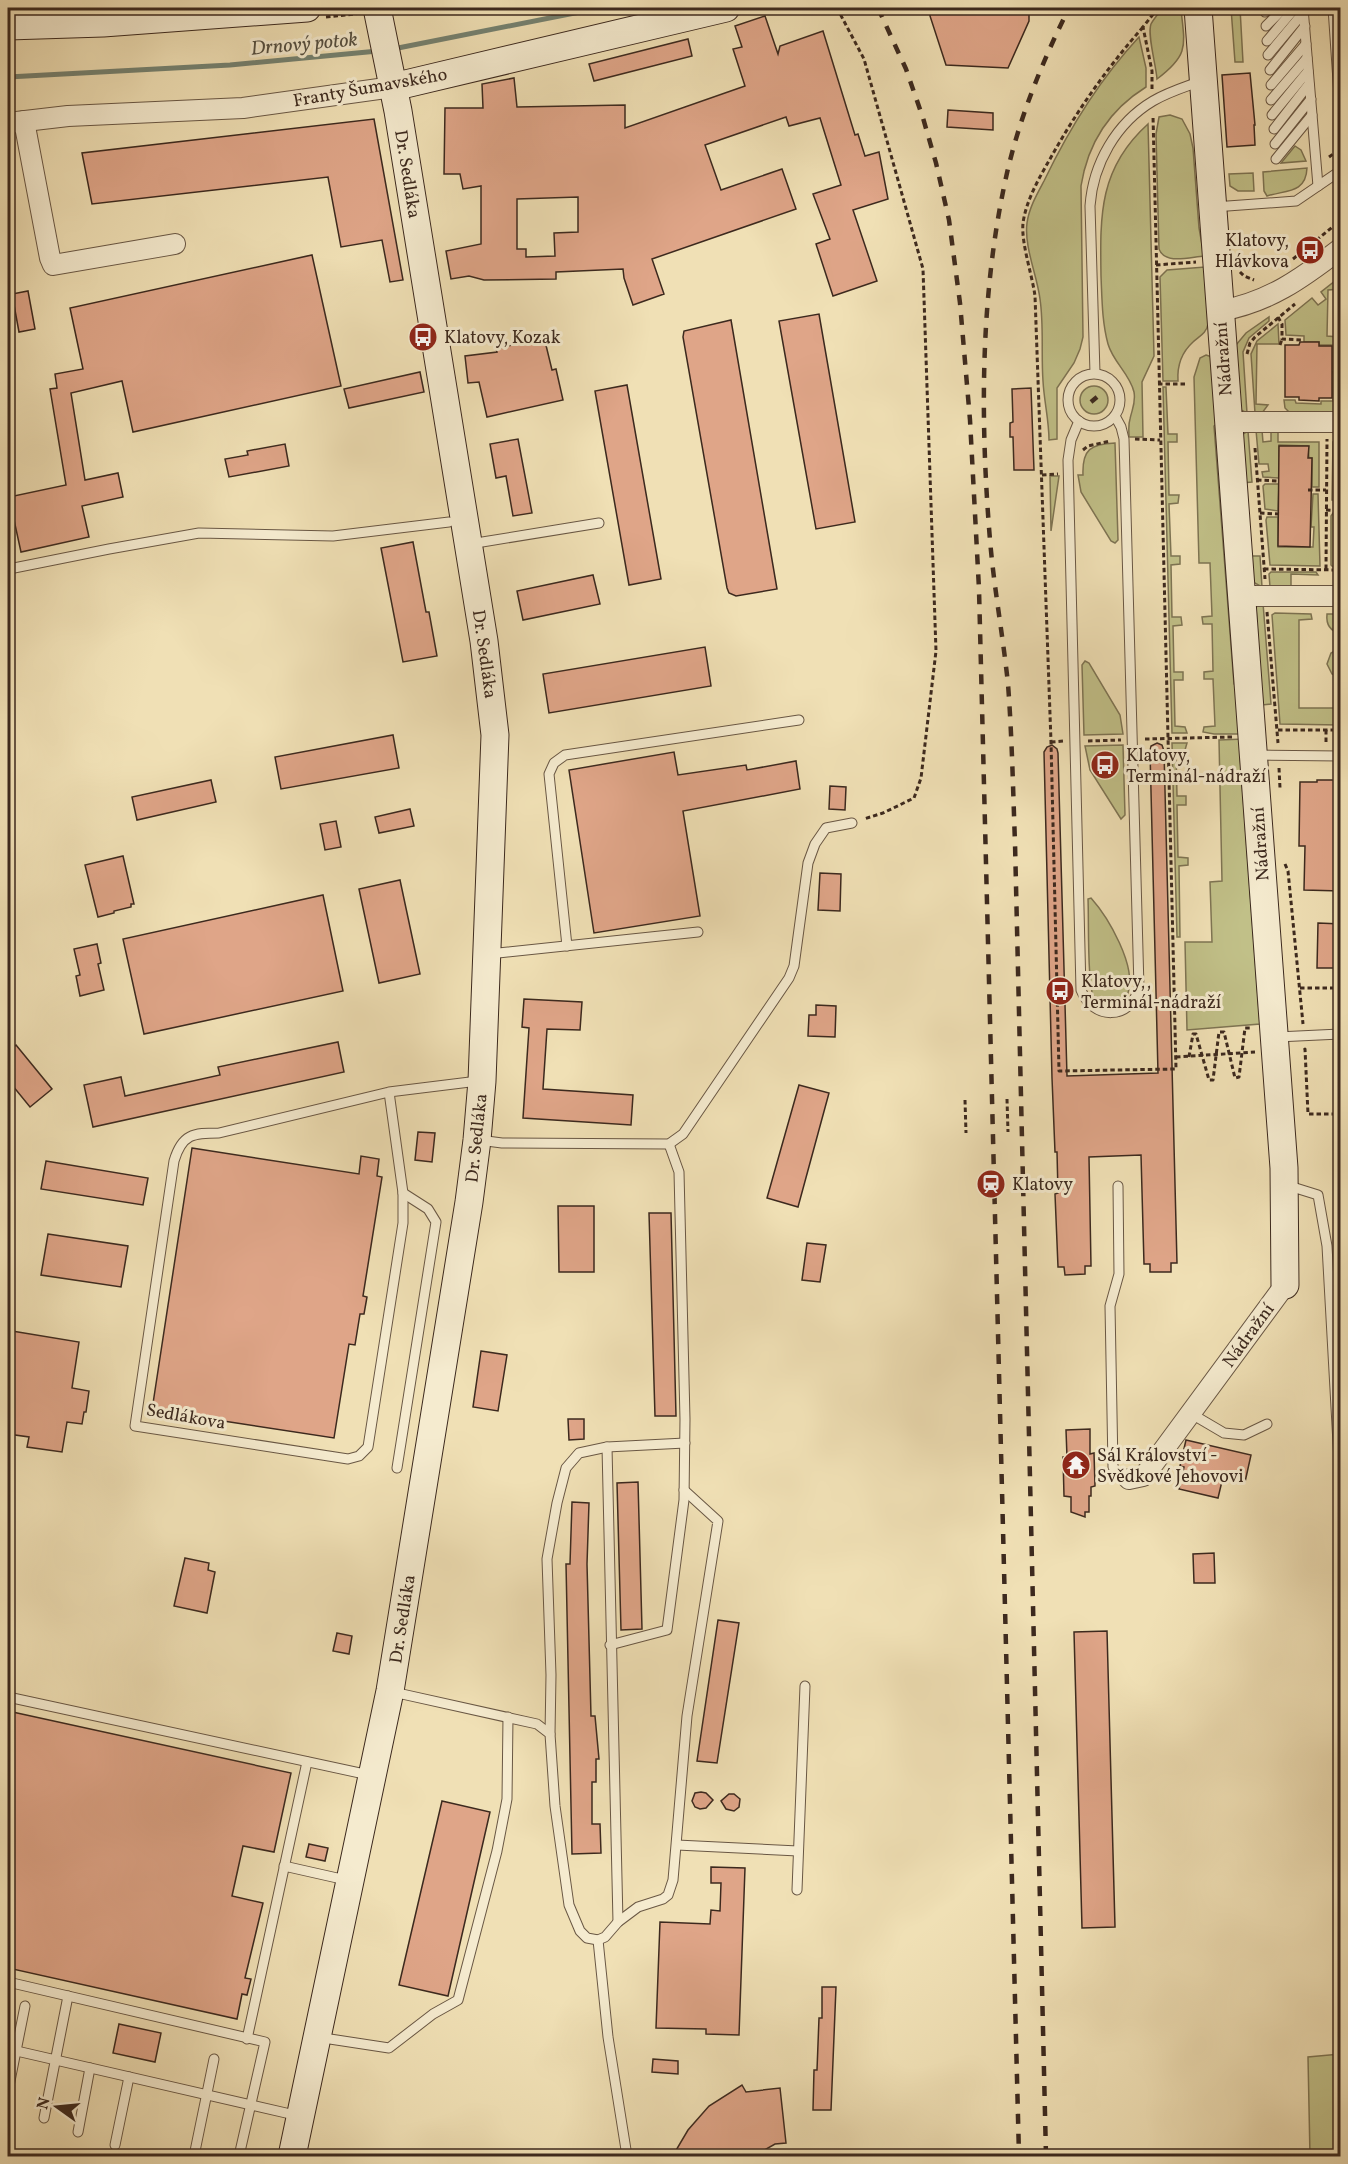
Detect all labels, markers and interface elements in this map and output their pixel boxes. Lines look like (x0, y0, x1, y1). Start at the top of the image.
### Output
water label: Drnový potok (250, 26, 359, 64)
street label: Franty Šumavského (291, 63, 449, 114)
street label: Dr. Sedláka (387, 128, 426, 220)
place label: Klatovy, Hlávkova (1215, 229, 1289, 275)
bus stop icon: Klatovy, Hlávkova (1294, 234, 1326, 266)
street label: Nádražní (1209, 320, 1240, 397)
bus stop icon: Klatovy, Kozak (407, 321, 439, 353)
place label: Klatovy, Kozak (444, 326, 561, 351)
street label: Dr. Sedláka (465, 608, 502, 700)
place label: Klatovy, Terminál-nádraží (1126, 744, 1267, 790)
bus stop icon: Klatovy, Terminál-nádraží (1089, 749, 1121, 781)
street label: Nádražní (1246, 805, 1277, 882)
place label: Klatovy,, Terminál-nádraží (1081, 970, 1222, 1016)
bus stop icon: Klatovy,, Terminál-nádraží (1044, 975, 1076, 1007)
street label: Dr. Sedláka (460, 1092, 495, 1184)
station icon: Klatovy (975, 1168, 1007, 1200)
place label: Klatovy (1012, 1173, 1073, 1198)
street label: Nádražní (1217, 1298, 1281, 1373)
street label: Sedlákova (144, 1398, 228, 1437)
place label: Sál Království - Svědkové Jehovovi (1097, 1444, 1244, 1490)
temple icon: Sál Království - Svědkové Jehovovi (1060, 1449, 1092, 1481)
street label: Dr. Sedláka (384, 1573, 423, 1665)
north arrow (27, 2077, 87, 2137)
text: N (32, 2095, 57, 2112)

